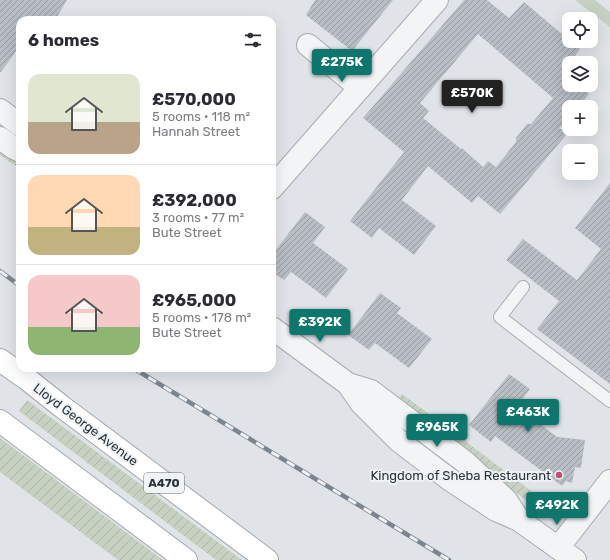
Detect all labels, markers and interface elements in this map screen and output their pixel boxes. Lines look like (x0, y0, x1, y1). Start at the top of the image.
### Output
map controls (562, 12, 598, 180)
button: locate (562, 12, 598, 48)
icon: filters (242, 29, 264, 51)
text: 6 homes (28, 30, 99, 50)
pin: £275K (314, 49, 370, 83)
text: £275K (321, 54, 363, 69)
button: layers (562, 56, 598, 92)
pin: £570K (444, 80, 500, 114)
text: £570K (451, 85, 493, 100)
text: £570,000 (152, 89, 236, 109)
icon: home (60, 90, 108, 138)
button: + (562, 100, 598, 136)
text: 5 rooms · 118 m² (152, 109, 250, 124)
text: Hannah Street (152, 124, 240, 139)
button: − (562, 144, 598, 180)
text: £392,000 (152, 190, 237, 210)
icon: home (60, 191, 108, 239)
text: 3 rooms · 77 m² (152, 210, 244, 225)
text: Bute Street (152, 225, 222, 240)
text: £965,000 (152, 290, 236, 310)
icon: home (60, 291, 108, 339)
pin: £392K (292, 309, 348, 343)
text: 5 rooms · 178 m² (152, 310, 251, 325)
text: £392K (298, 314, 342, 329)
text: Bute Street (152, 325, 222, 340)
street label: Lloyd George Avenue (30, 380, 141, 470)
pin: £463K (500, 399, 556, 433)
text: £463K (506, 404, 550, 419)
pin: £965K (409, 414, 465, 448)
text: £965K (415, 419, 459, 434)
place label: Kingdom of Sheba Restaurant (371, 468, 551, 484)
marker: Kingdom of Sheba Restaurant (554, 470, 564, 480)
road number: A470 (144, 473, 184, 493)
pin: £492K (529, 492, 585, 526)
text: £492K (535, 497, 579, 512)

